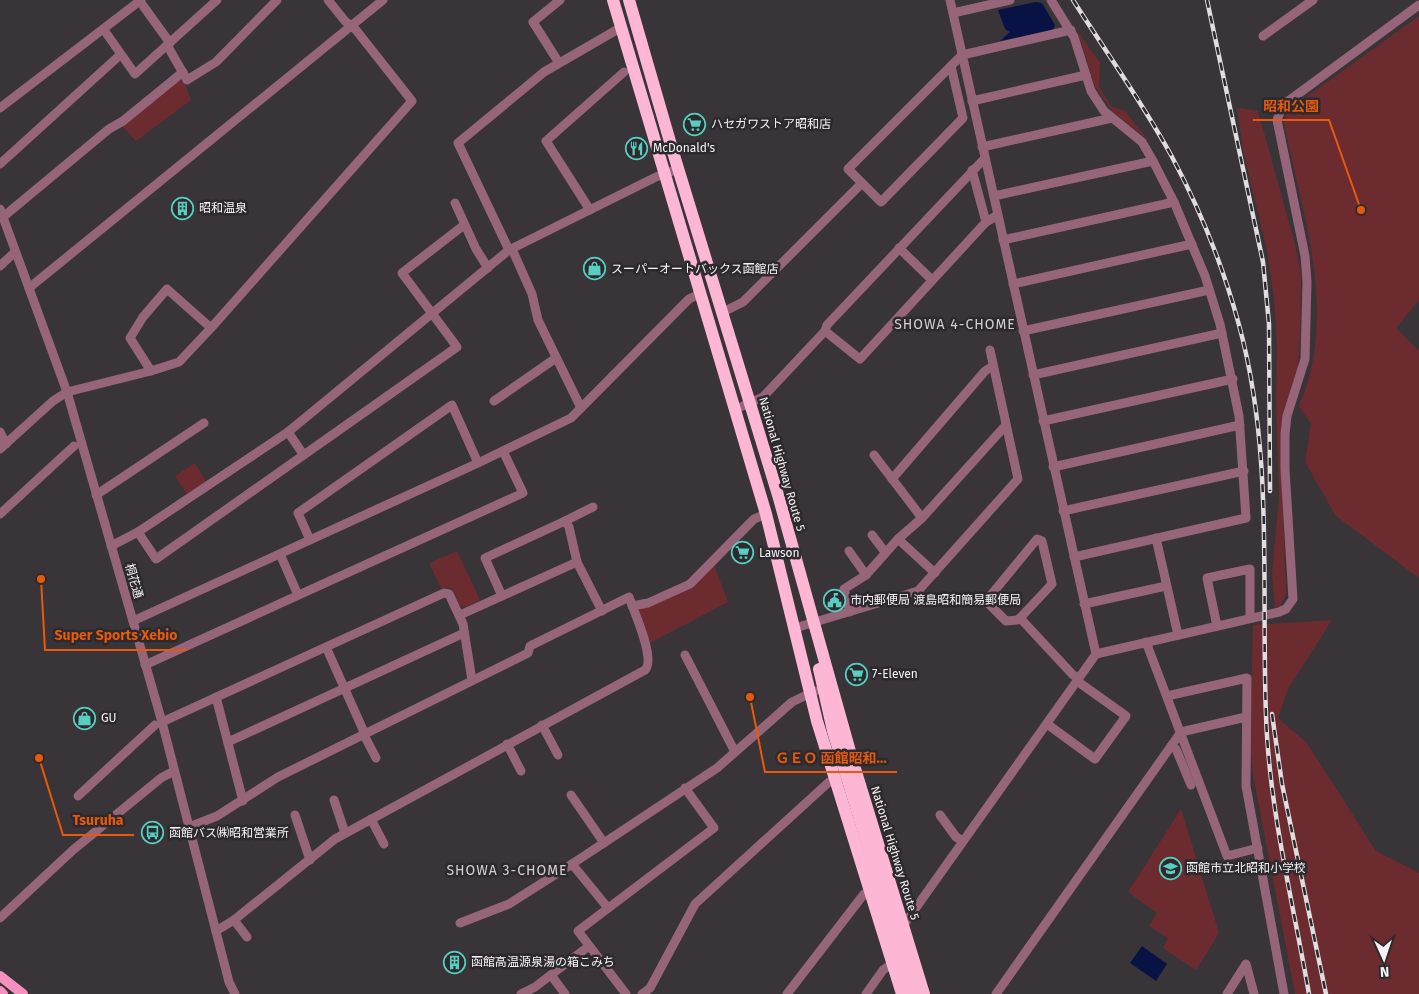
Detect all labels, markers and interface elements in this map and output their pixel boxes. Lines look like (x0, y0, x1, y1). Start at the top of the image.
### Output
callout: 昭和公園 (1253, 91, 1329, 120)
text: 昭和公園 (1263, 98, 1319, 115)
supermarket icon: ハセガワストア昭和店 (683, 112, 707, 136)
place label: ハセガワストア昭和店 (711, 117, 831, 131)
restaurant icon: McDonald's (625, 136, 649, 160)
place label: McDonald's (653, 141, 715, 155)
building icon: 昭和温泉 (171, 196, 195, 220)
place label: 昭和温泉 (199, 201, 247, 215)
shop icon: スーパーオートバックス函館店 (583, 257, 607, 281)
place label: スーパーオートバックス函館店 (611, 262, 779, 276)
district label: SHOWA 4-CHOME (894, 316, 1016, 333)
street label: National Highway Route 5 (756, 395, 808, 533)
supermarket icon: Lawson (731, 541, 755, 565)
place label: Lawson (759, 546, 800, 560)
street label: 桐花通 (122, 562, 146, 600)
public building icon: 市内郵便局 渡島昭和簡易郵便局 (822, 588, 846, 612)
place label: 市内郵便局 渡島昭和簡易郵便局 (850, 593, 1021, 607)
callout: Super Sports Xebio (45, 621, 187, 650)
text: Super Sports Xebio (55, 627, 177, 644)
supermarket icon: 7-Eleven (844, 662, 868, 686)
place label: 7-Eleven (872, 667, 918, 681)
shop icon: GU (73, 706, 97, 730)
place label: GU (101, 711, 117, 725)
callout: ＧＥＯ 函館昭和… (765, 743, 897, 772)
text: ＧＥＯ 函館昭和… (775, 750, 887, 767)
street label: National Highway Route 5 (868, 784, 922, 922)
callout: Tsuruha (63, 806, 134, 835)
text: Tsuruha (72, 812, 124, 829)
bus stop icon: 函館バス㈱昭和営業所 (141, 821, 165, 845)
place label: 函館バス㈱昭和営業所 (169, 826, 289, 840)
school or university icon: 函館市立北昭和小学校 (1158, 856, 1182, 880)
place label: 函館市立北昭和小学校 (1186, 861, 1306, 875)
district label: SHOWA 3-CHOME (446, 862, 568, 879)
north arrow (1359, 934, 1409, 984)
building icon: 函館高温源泉湯の箱こみち (443, 950, 467, 974)
place label: 函館高温源泉湯の箱こみち (471, 955, 615, 969)
text: N (1380, 963, 1390, 980)

